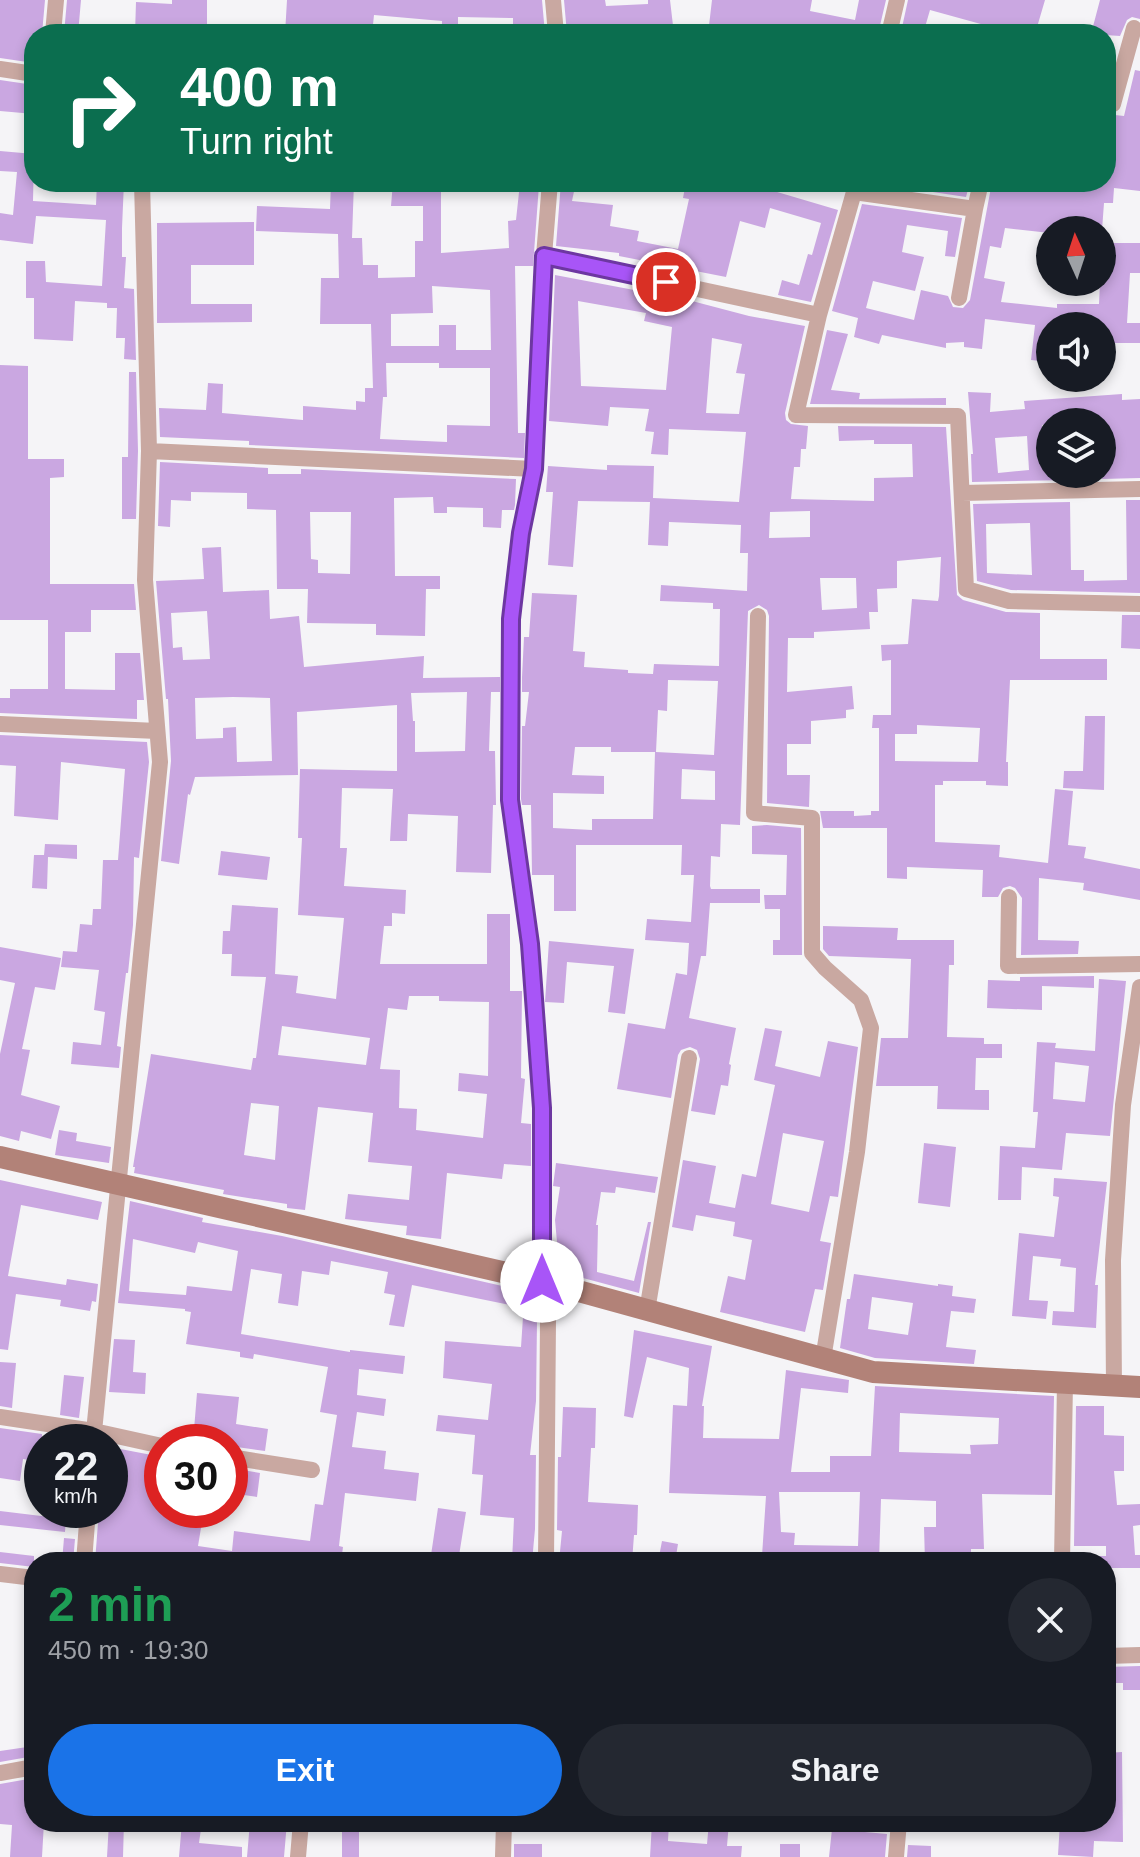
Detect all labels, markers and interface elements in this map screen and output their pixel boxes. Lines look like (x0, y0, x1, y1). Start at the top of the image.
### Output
text: 400 m (180, 55, 339, 118)
icon: right (48, 56, 152, 160)
text: Turn right (180, 121, 333, 162)
north arrow (1036, 216, 1116, 296)
map controls (1036, 216, 1116, 488)
pin (632, 248, 700, 316)
icon: arrive (644, 260, 688, 304)
button: sound (1036, 312, 1116, 392)
button: layers (1036, 408, 1116, 488)
position arrow (500, 1239, 584, 1323)
speed limit sign: 30 (144, 1424, 248, 1528)
text: 22 (54, 1444, 98, 1488)
text: km/h (54, 1485, 98, 1507)
text: 2 min (48, 1578, 173, 1631)
button: close (1008, 1578, 1092, 1662)
text: 450 m · 19:30 (48, 1635, 208, 1665)
button: Exit (48, 1724, 562, 1816)
button: Share (578, 1724, 1092, 1816)

